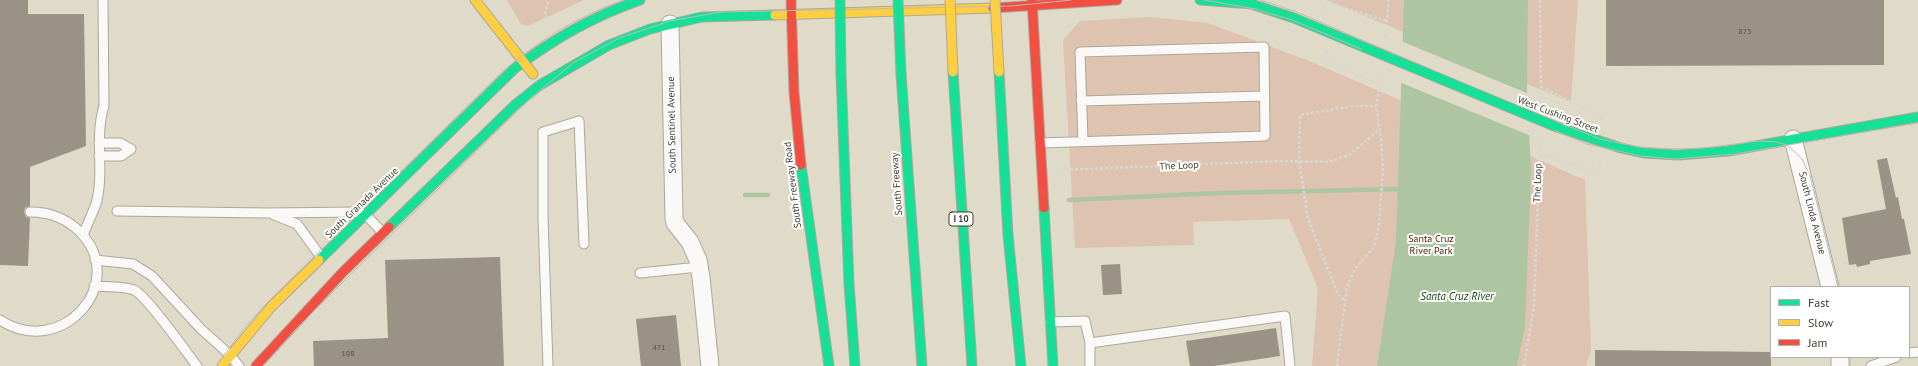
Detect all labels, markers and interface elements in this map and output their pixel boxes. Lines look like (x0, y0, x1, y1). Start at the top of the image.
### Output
house number: 875 (1738, 27, 1752, 37)
street label: South Sentinel Avenue (665, 76, 679, 174)
street label: West Cushing Street (1516, 94, 1600, 136)
street label: South Freeway Road (782, 141, 804, 229)
street label: South Freeway (889, 152, 905, 216)
street label: The Loop (1159, 159, 1199, 173)
street label: The Loop (1531, 163, 1545, 203)
street label: South Granada Avenue (323, 165, 401, 241)
street label: South Linda Avenue (1796, 170, 1828, 256)
road number: I 10 (949, 212, 973, 226)
park label: Santa Cruz River Park (1408, 233, 1454, 256)
legend (1770, 286, 1910, 358)
water label: Santa Cruz River (1420, 290, 1494, 304)
text: Fast (1808, 295, 1829, 310)
text: Slow (1808, 315, 1833, 330)
text: Jam (1808, 335, 1827, 350)
house number: 471 (652, 343, 666, 353)
house number: 198 (341, 349, 355, 359)

